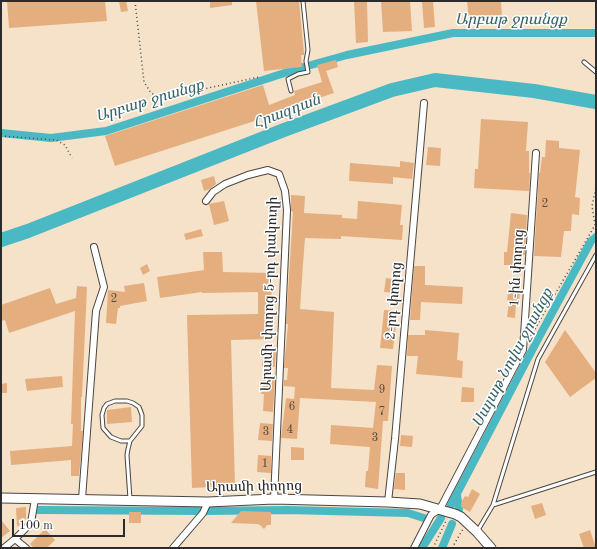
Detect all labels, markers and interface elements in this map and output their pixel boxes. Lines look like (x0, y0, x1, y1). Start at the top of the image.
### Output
water label: Արբաթ ջրանցք (455, 11, 567, 29)
water label: Արբաթ ջրանցք (94, 76, 206, 126)
water label: Հրազդան (251, 91, 323, 133)
street label: Արամի փողոց 5-րդ փակուղի (258, 196, 282, 392)
house number: 2 (542, 197, 548, 211)
street label: 1-ին փողոց (506, 229, 528, 307)
street label: 2-րդ փողոց (382, 261, 406, 341)
water label: Սայաթ Նովա ջրանցք (469, 286, 557, 430)
house number: 2 (111, 292, 117, 306)
house number: 9 (379, 383, 385, 397)
house number: 6 (289, 400, 295, 414)
house number: 7 (379, 405, 385, 419)
house number: 4 (287, 423, 293, 437)
house number: 3 (263, 425, 269, 439)
house number: 3 (372, 431, 378, 445)
house number: 1 (262, 457, 268, 471)
street label: Արամի փողոց (206, 478, 302, 496)
scale bar (14, 511, 127, 537)
text: 100 m (19, 520, 53, 532)

